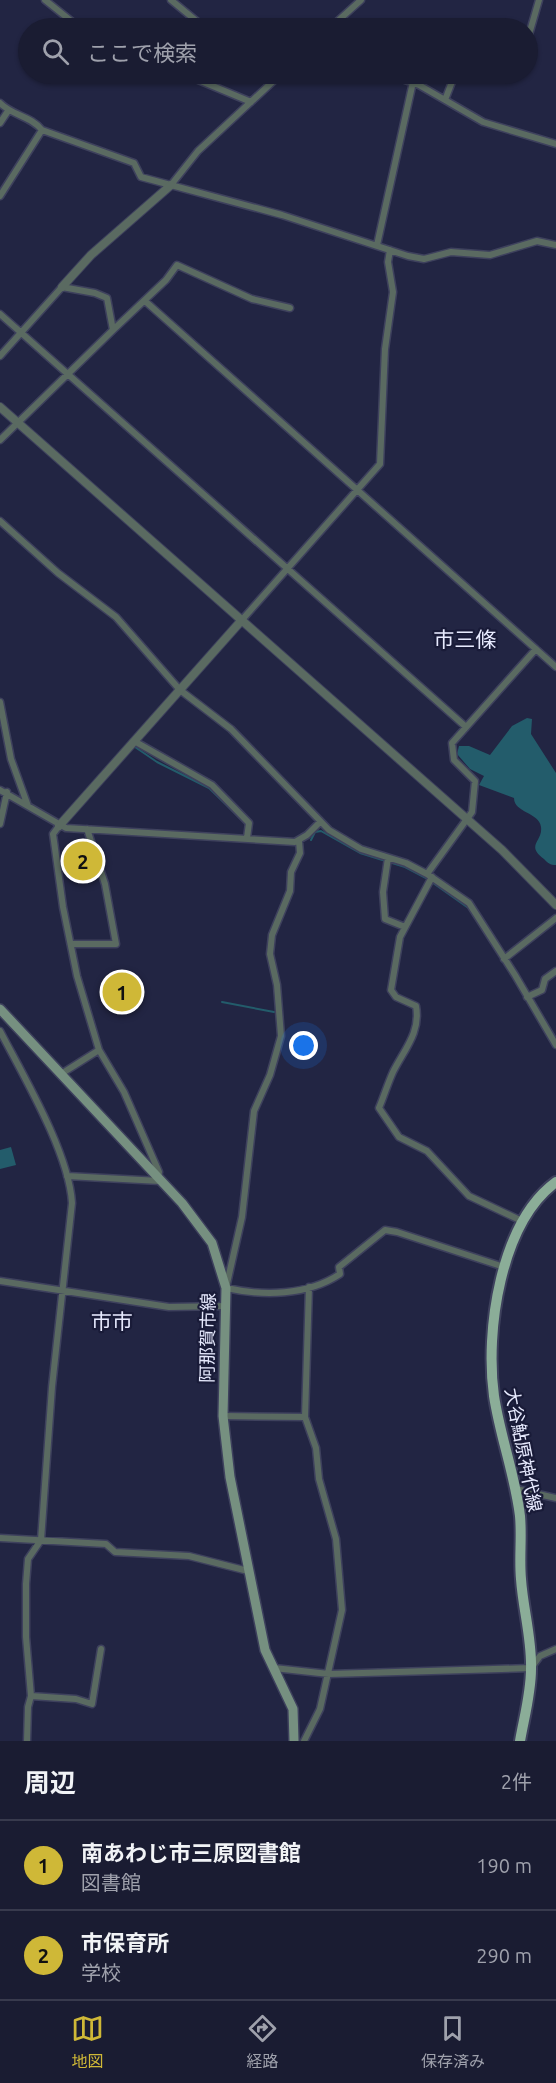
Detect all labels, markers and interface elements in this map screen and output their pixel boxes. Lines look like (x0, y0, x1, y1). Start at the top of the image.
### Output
search box (18, 18, 538, 84)
icon: search (39, 35, 72, 68)
text: ここで検索 (87, 40, 197, 65)
district label: 市三條 (434, 627, 497, 651)
pin: 2 (64, 838, 103, 884)
pin: 1 (102, 970, 142, 1014)
your location (289, 1031, 318, 1060)
street label: 阿那賀市線 (196, 1293, 218, 1383)
district label: 市市 (91, 1309, 133, 1333)
street label: 大谷鮎原神代線 (502, 1386, 546, 1514)
text: 周辺 (24, 1768, 76, 1797)
text: 2件 (501, 1770, 532, 1793)
text: 南あわじ市三原図書館 (81, 1840, 301, 1865)
text: 1 (38, 1854, 49, 1877)
text: 190 m (476, 1854, 532, 1877)
text: 図書館 (81, 1871, 141, 1894)
text: 市保育所 (81, 1930, 169, 1955)
text: 2 (38, 1944, 49, 1967)
text: 290 m (476, 1944, 532, 1967)
text: 学校 (81, 1961, 121, 1984)
tab: 地図 (71, 2012, 104, 2072)
tab: 経路 (246, 2012, 279, 2072)
tab: 保存済み (421, 2012, 485, 2072)

